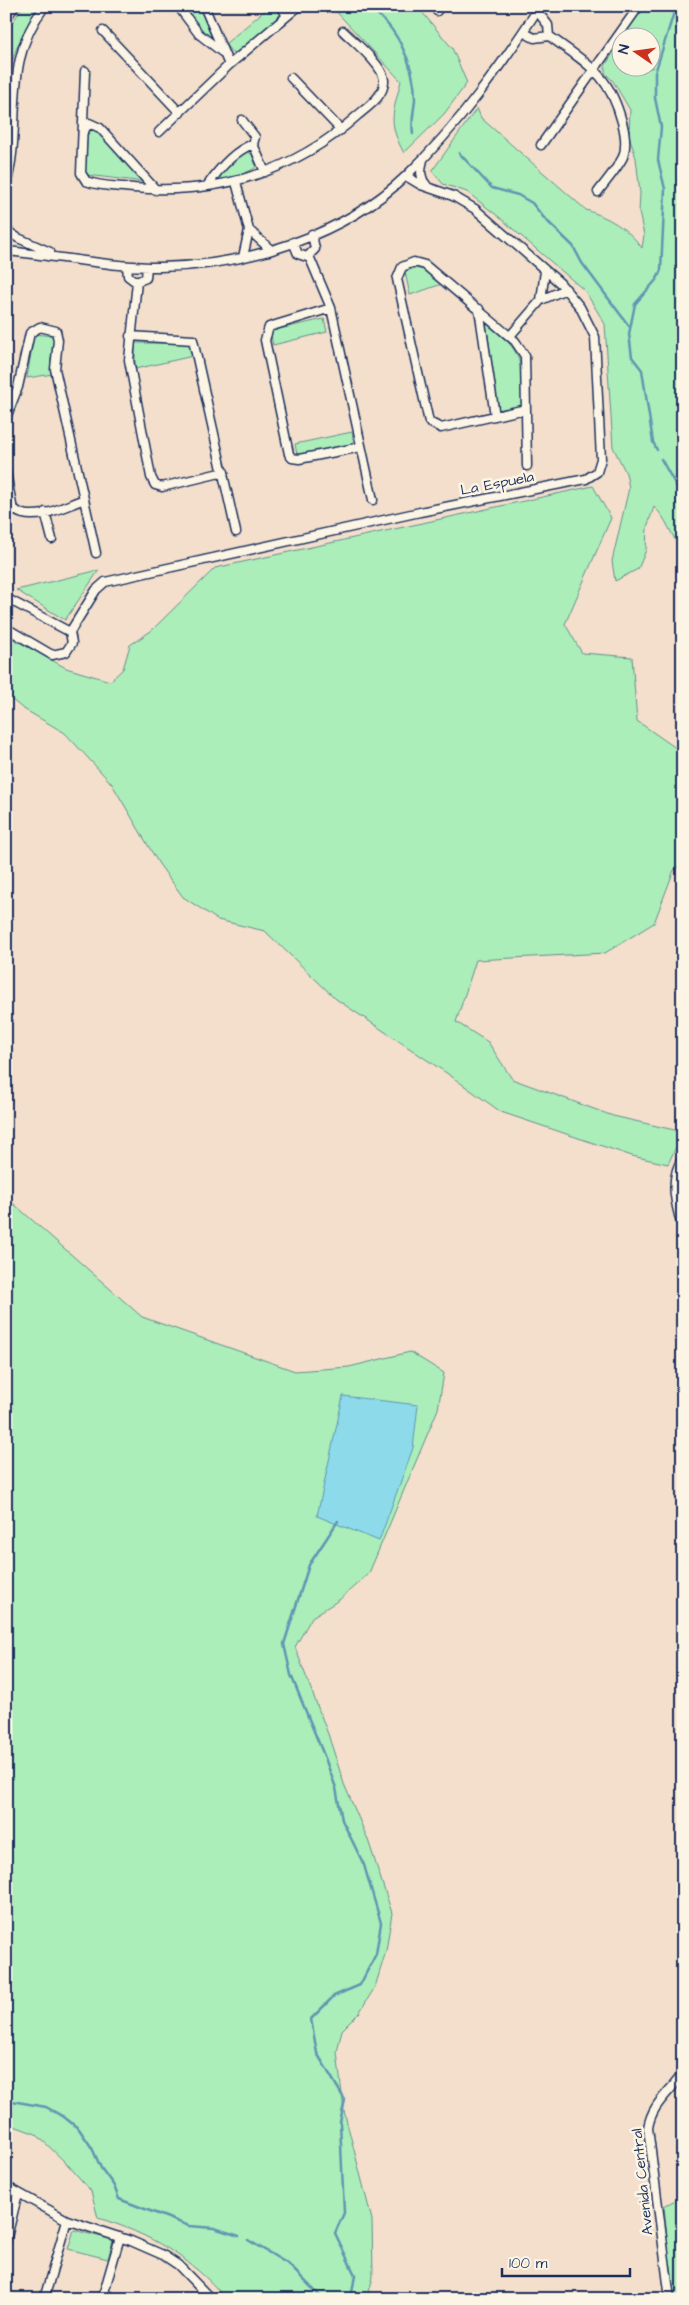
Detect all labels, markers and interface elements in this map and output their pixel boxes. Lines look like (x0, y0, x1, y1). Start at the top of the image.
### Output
north arrow (612, 28, 662, 78)
text: N (614, 43, 635, 56)
street label: La Espuela (459, 466, 536, 501)
street label: Avenida Central (626, 2128, 659, 2236)
scale bar (502, 2245, 629, 2277)
text: 100 m (509, 2253, 548, 2274)

